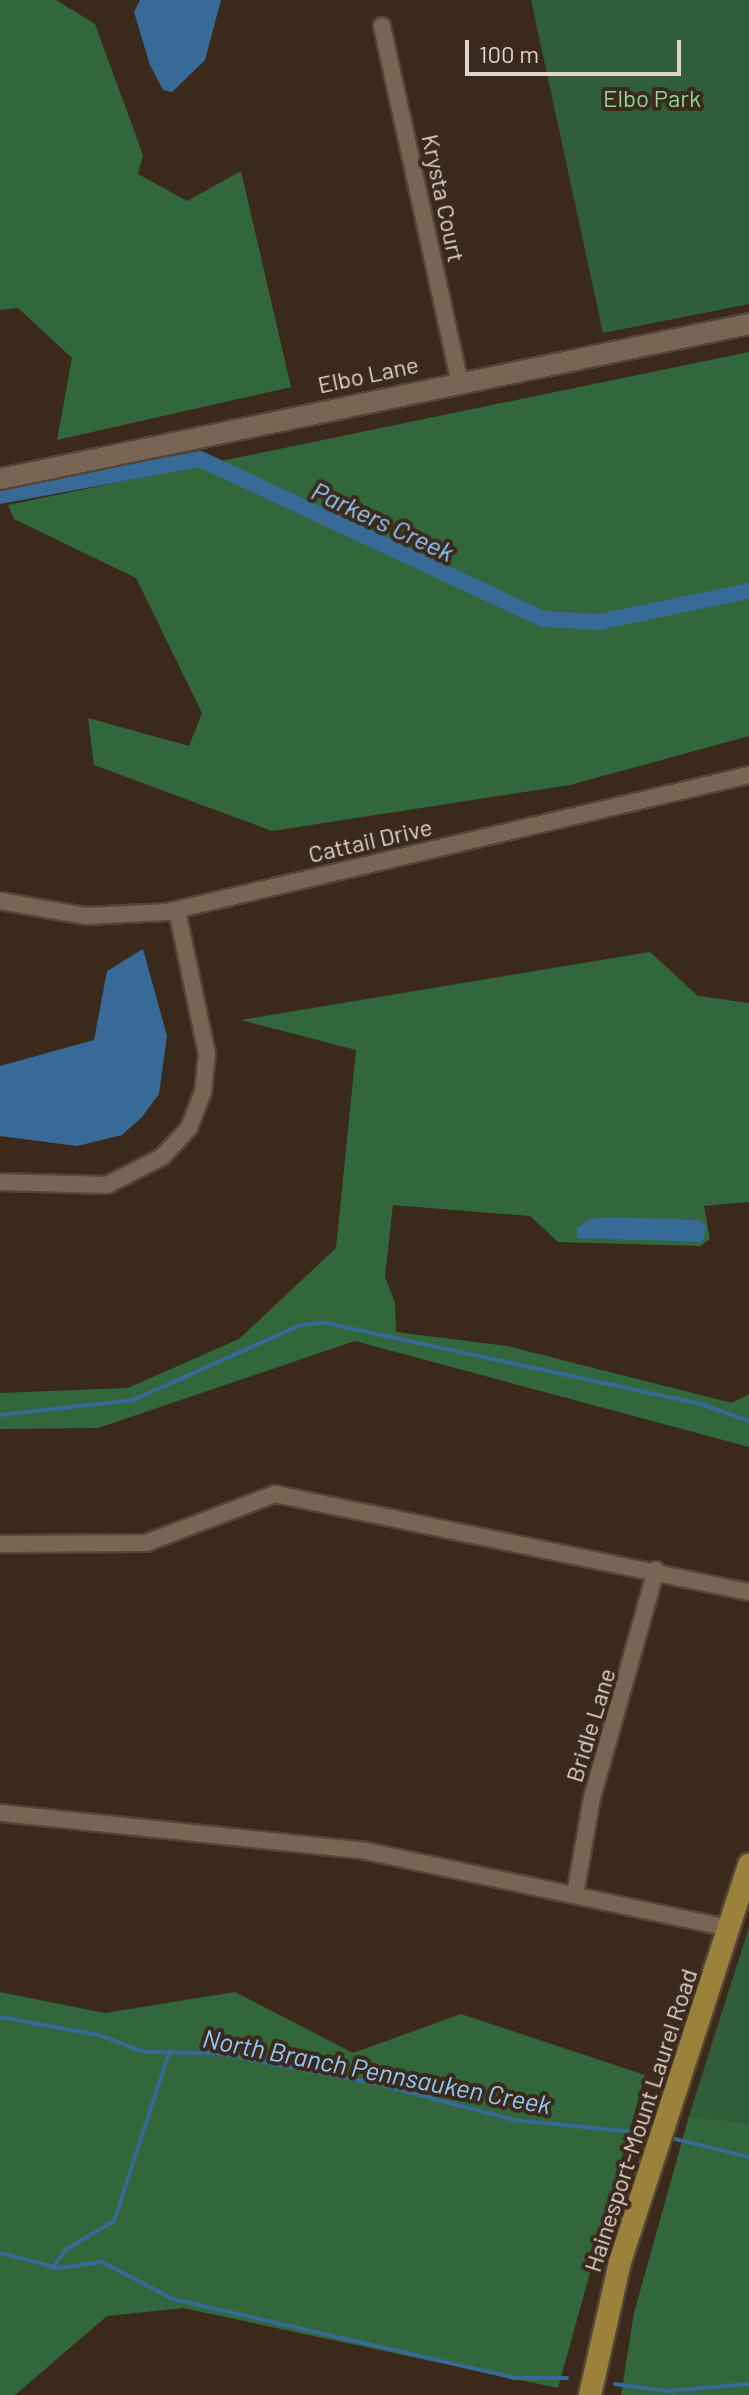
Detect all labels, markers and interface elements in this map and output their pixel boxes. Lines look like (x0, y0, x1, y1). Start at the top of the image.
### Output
scale bar (469, 24, 685, 74)
text: 100 m (479, 39, 539, 68)
park label: Elbo Park (603, 84, 701, 112)
street label: Krysta Court (416, 131, 472, 265)
street label: Elbo Lane (315, 349, 421, 399)
water label: Parkers Creek (307, 474, 459, 568)
street label: Cattail Drive (305, 812, 435, 868)
street label: Bridle Lane (559, 1665, 621, 1785)
street label: Hainesport-Mount Laurel Road (577, 1965, 703, 2275)
water label: North Branch Pennsauken Creek (200, 2022, 554, 2120)

